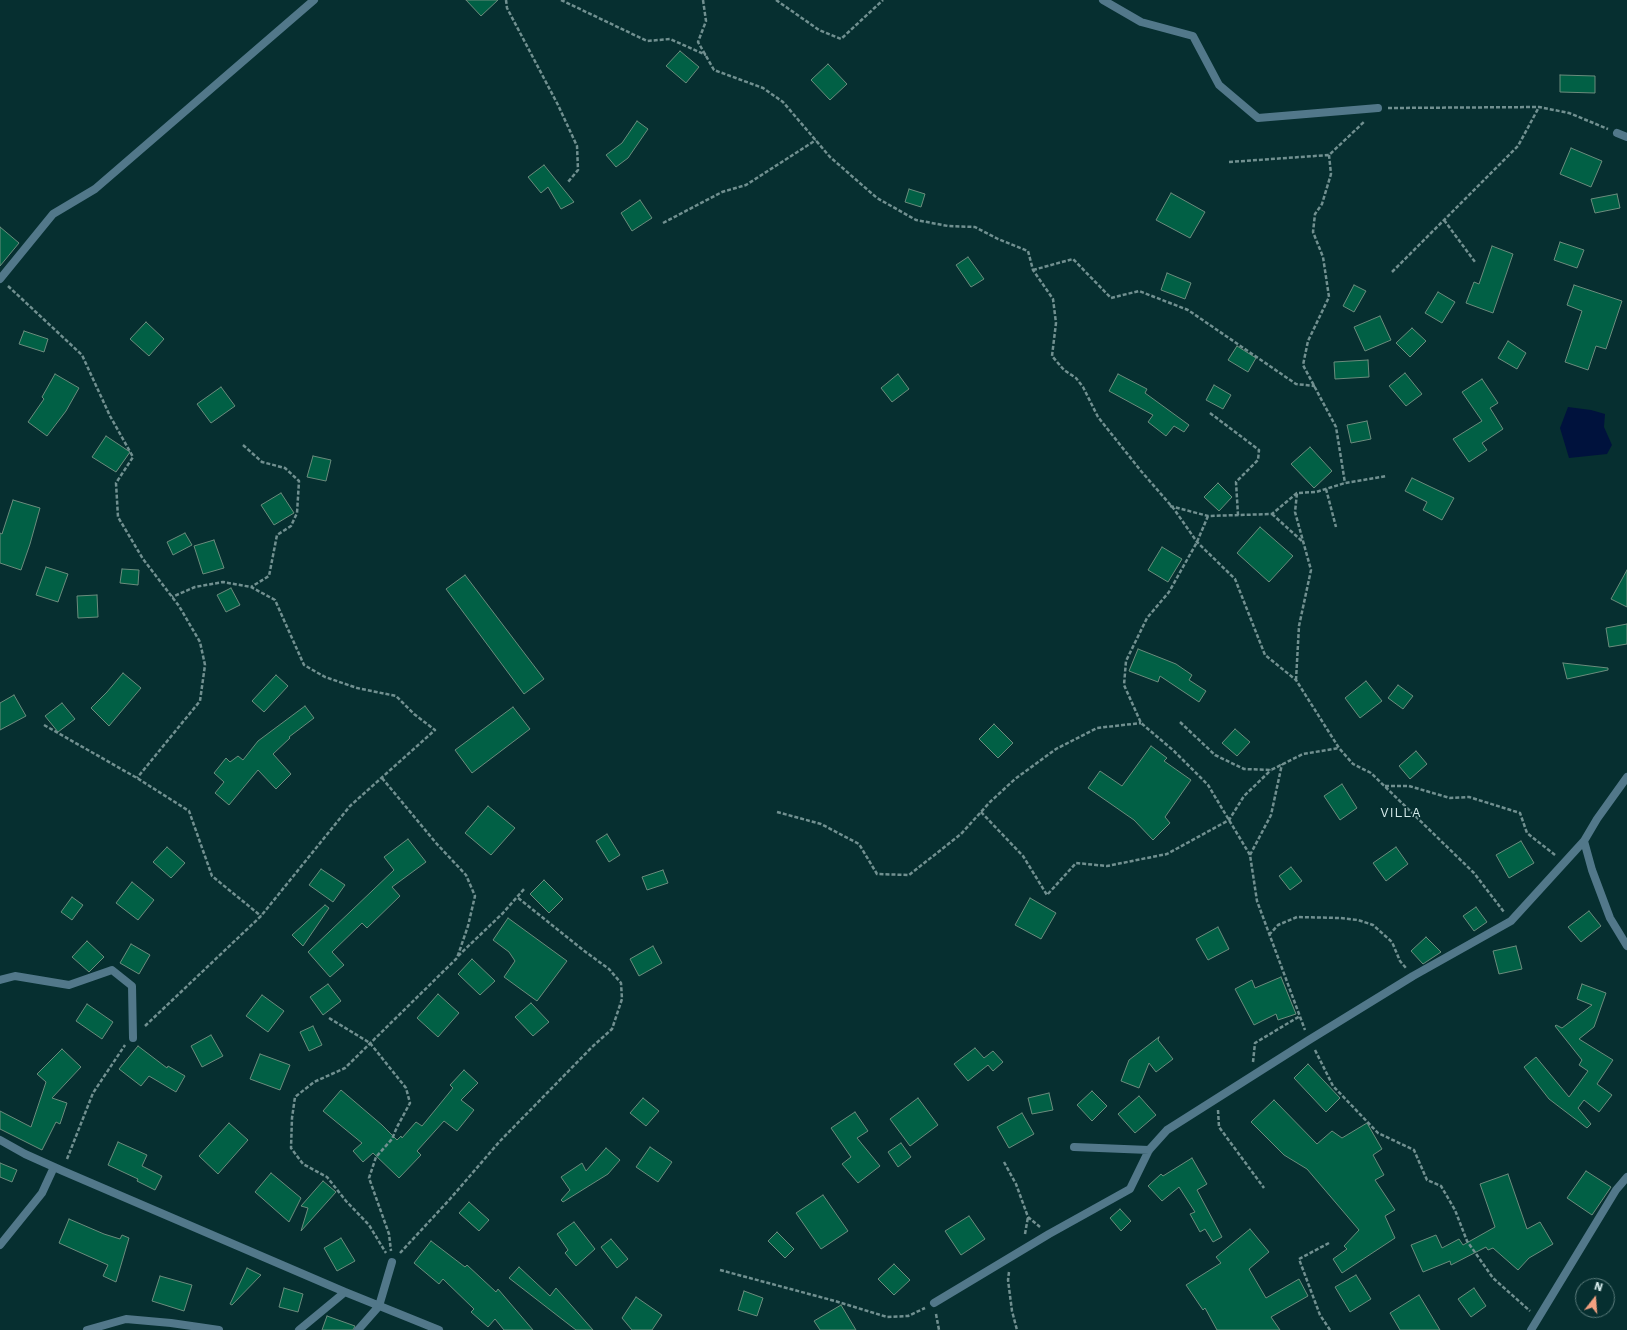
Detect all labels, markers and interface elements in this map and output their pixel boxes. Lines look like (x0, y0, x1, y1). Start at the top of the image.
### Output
district label: VILLA (1380, 805, 1422, 821)
north arrow (1575, 1278, 1615, 1318)
text: N (1593, 1280, 1604, 1294)

